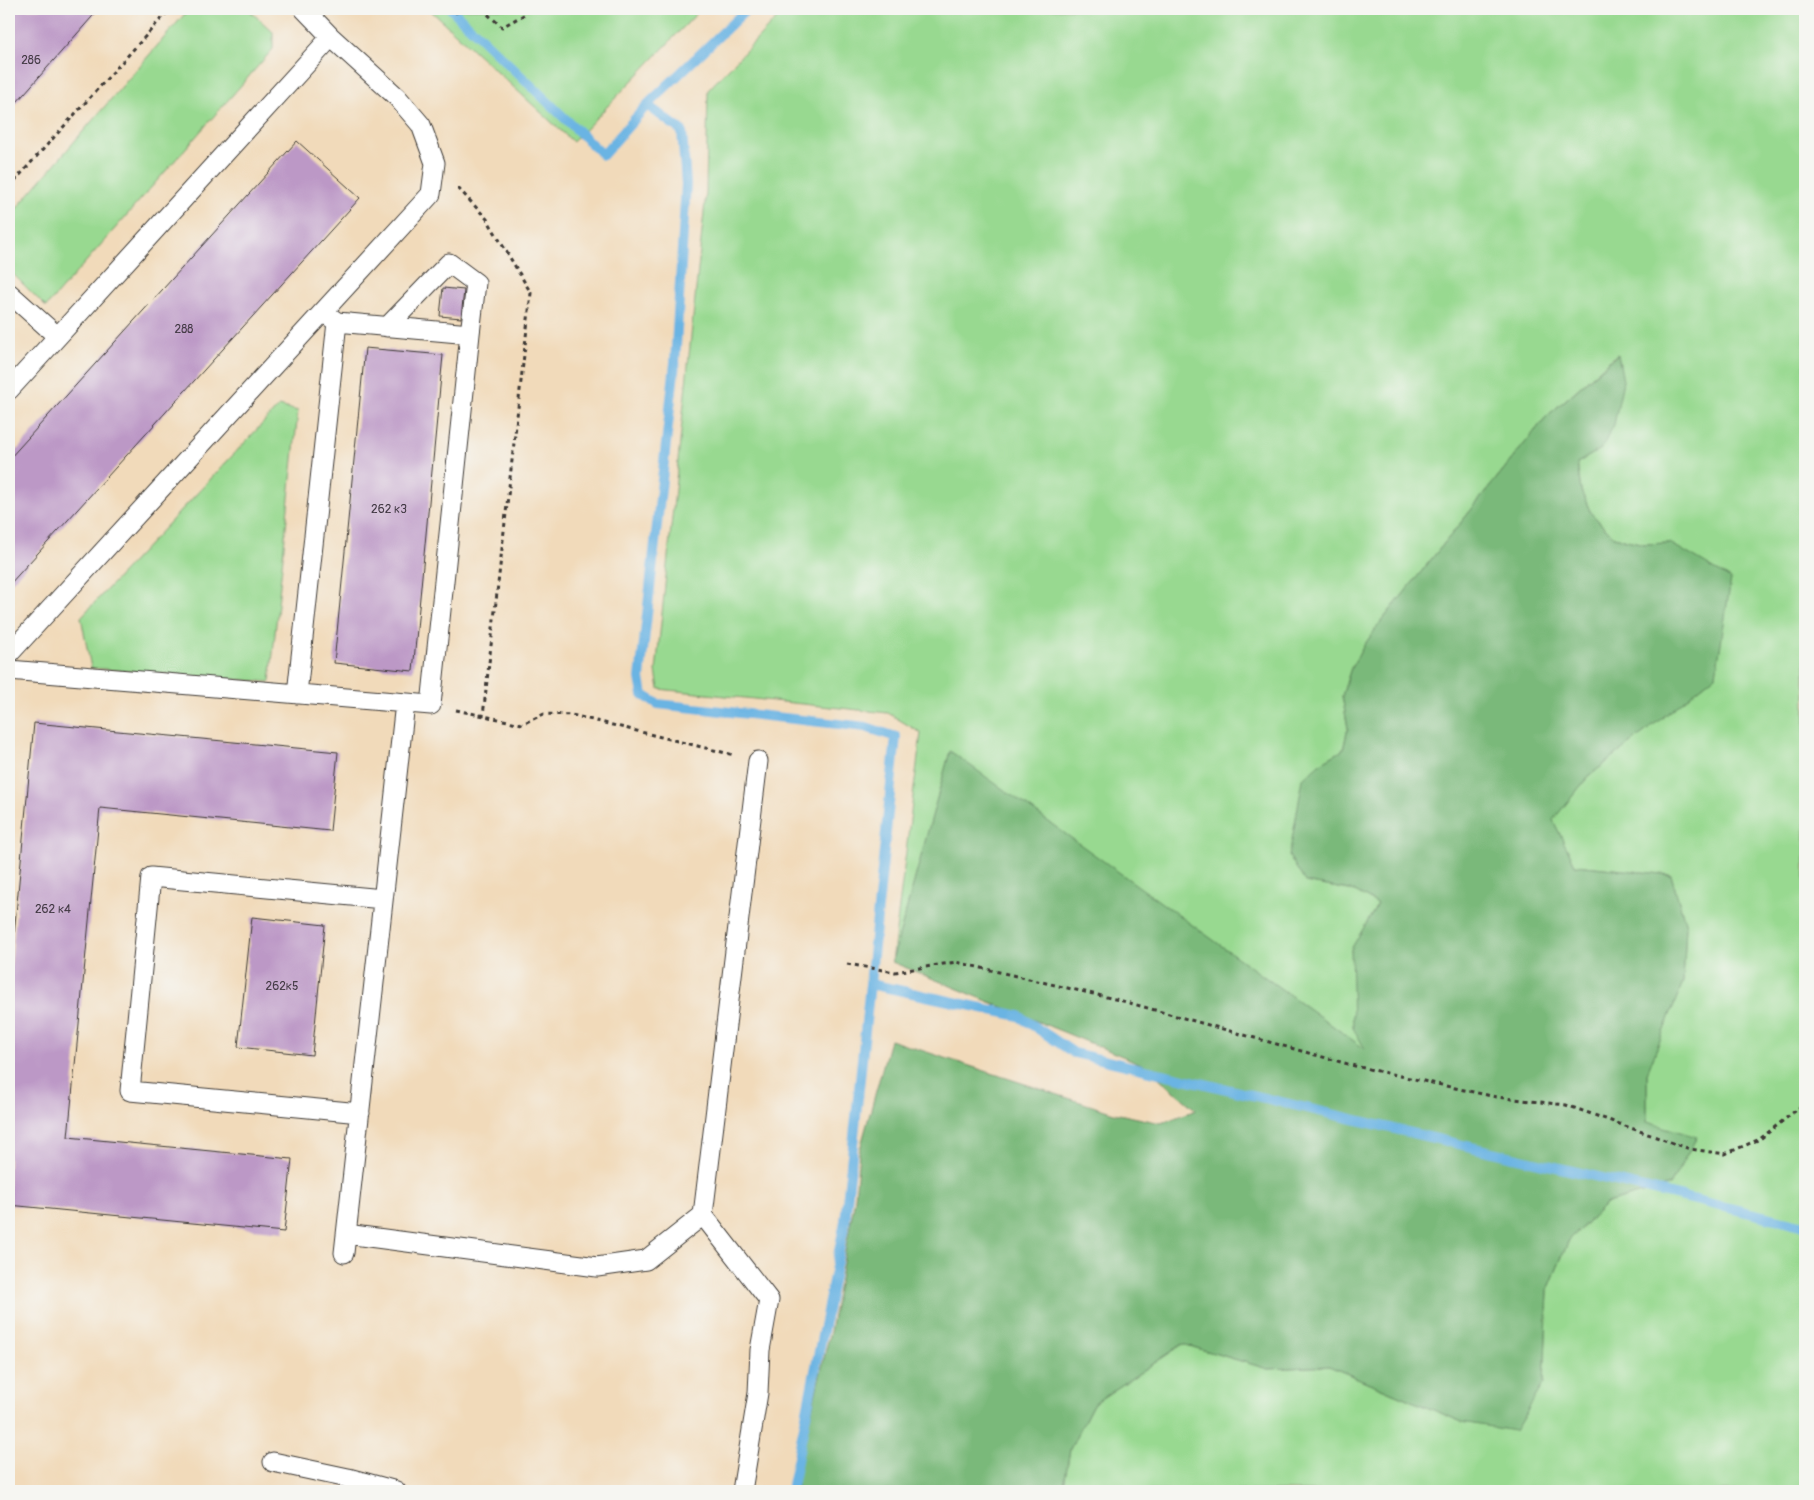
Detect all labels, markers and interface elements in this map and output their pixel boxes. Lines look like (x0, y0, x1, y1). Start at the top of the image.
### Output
house number: 286 (21, 53, 41, 68)
house number: 288 (175, 322, 193, 337)
house number: 262 к3 (371, 502, 407, 517)
house number: 262 к4 (35, 902, 71, 917)
house number: 262к5 (265, 979, 299, 994)

